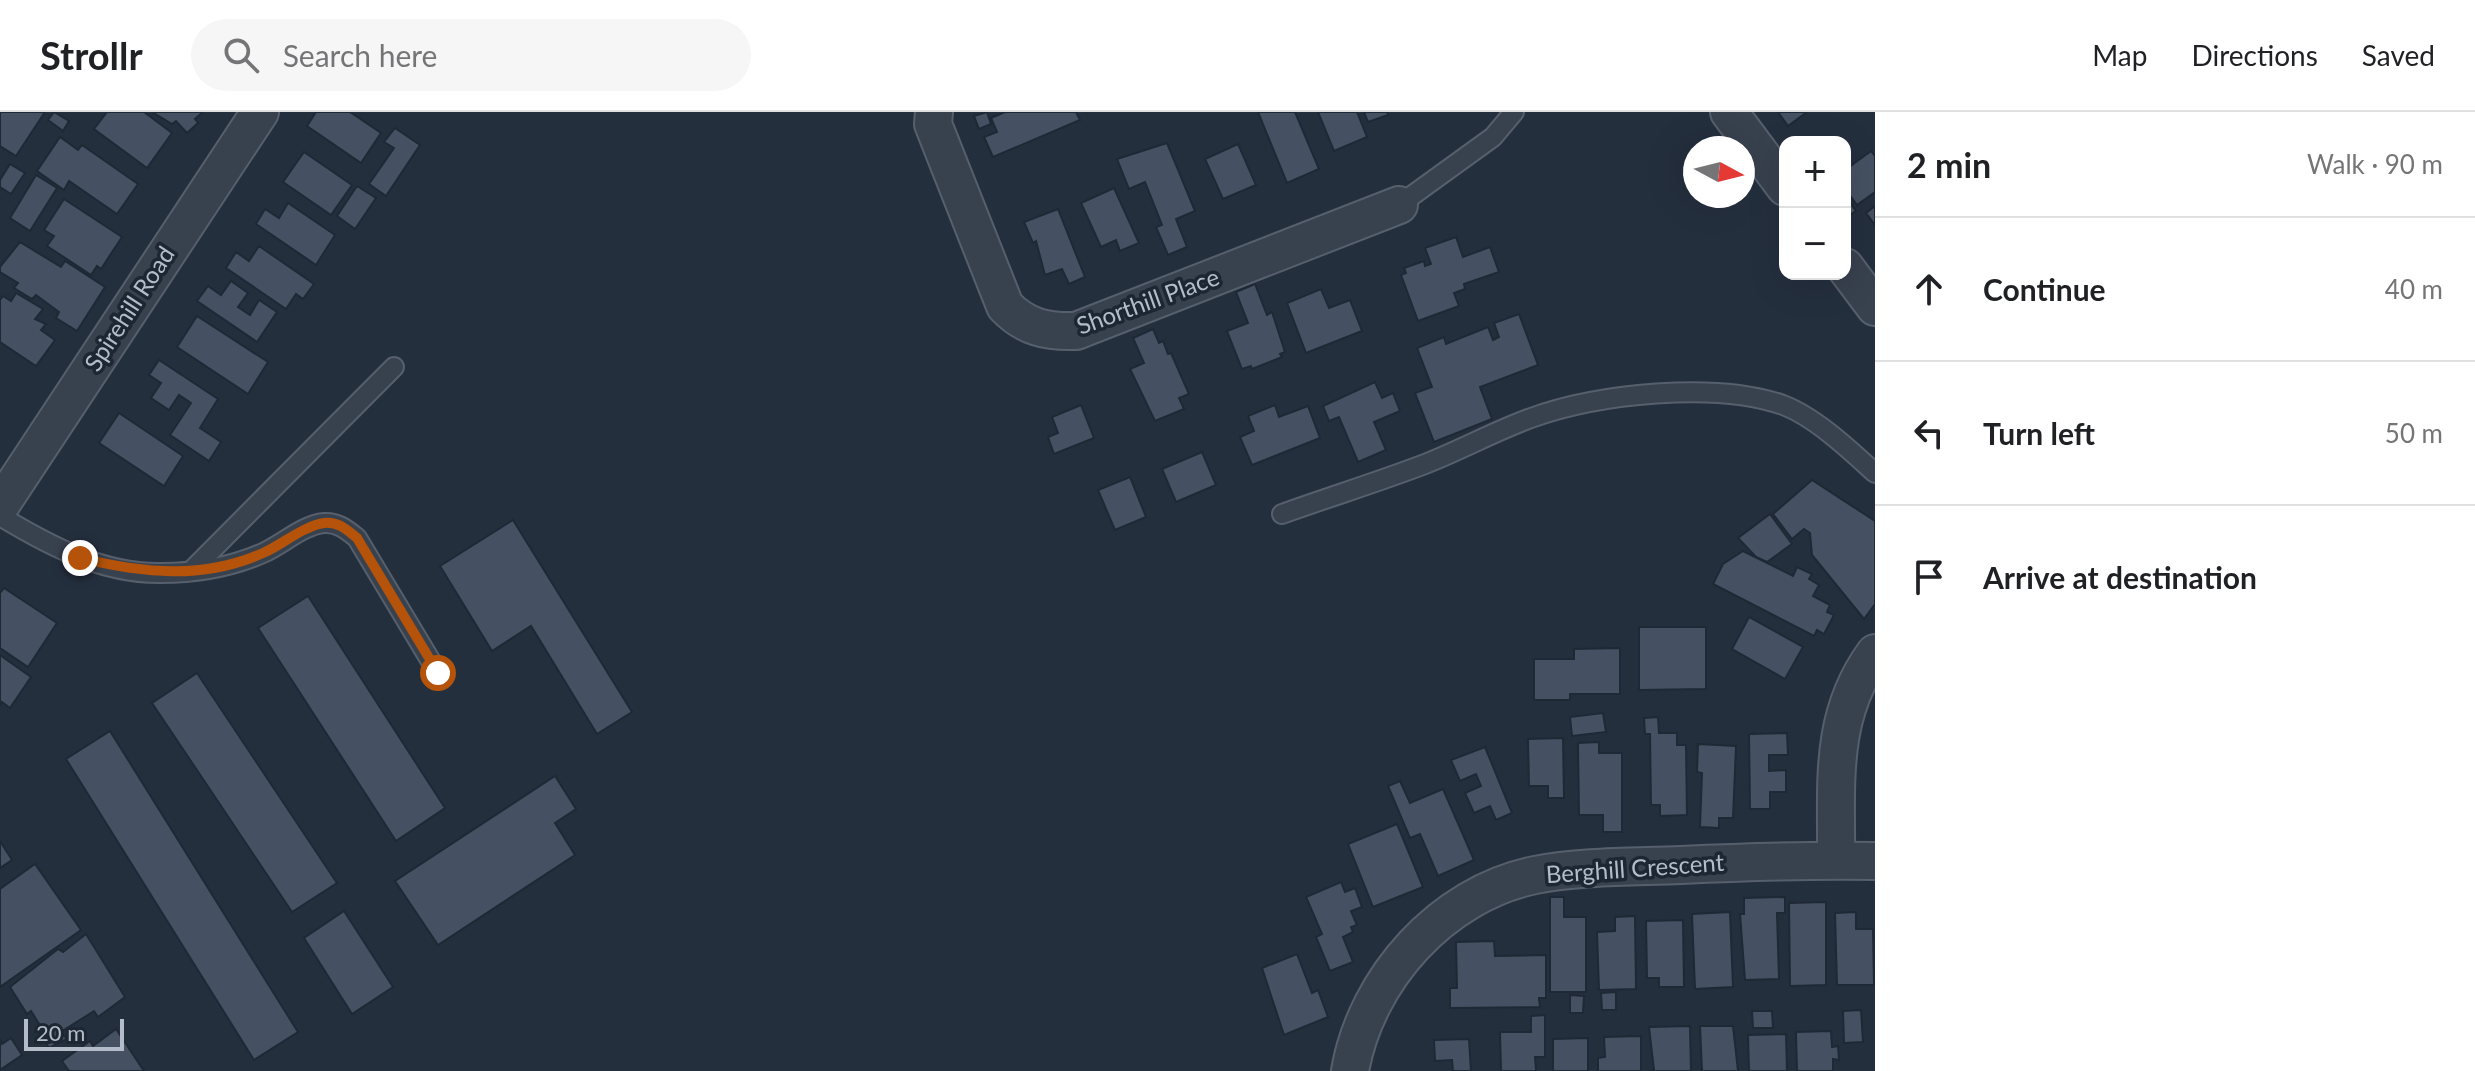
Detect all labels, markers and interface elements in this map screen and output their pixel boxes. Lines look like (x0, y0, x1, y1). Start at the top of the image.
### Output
search box (191, 19, 751, 91)
text: Strollr (40, 32, 143, 78)
icon: search (219, 33, 263, 77)
text: Search here (283, 37, 437, 73)
text: Map (2092, 38, 2147, 72)
text: Directions (2191, 38, 2318, 72)
text: Saved (2362, 38, 2435, 72)
north arrow (1683, 136, 1755, 208)
map controls (1779, 136, 1851, 280)
button: + (1779, 136, 1851, 208)
text: 2 min (1907, 144, 1991, 185)
text: Walk · 90 m (2307, 148, 2443, 180)
button: − (1779, 208, 1851, 280)
street label: Spirehill Road (78, 240, 180, 376)
street label: Shorthill Place (1072, 261, 1223, 340)
icon: ahead (1907, 267, 1951, 311)
text: Continue (1983, 271, 2106, 307)
text: 40 m (2385, 273, 2443, 305)
icon: left (1907, 411, 1951, 455)
text: Turn left (1983, 415, 2095, 451)
text: 50 m (2385, 417, 2443, 449)
route end (62, 540, 98, 576)
icon: arrive (1907, 555, 1951, 599)
text: Arrive at destination (1983, 559, 2257, 595)
route start (420, 655, 456, 691)
street label: Berghill Crescent (1545, 847, 1725, 888)
scale bar (24, 1015, 124, 1051)
text: 20 m (36, 1019, 85, 1046)

